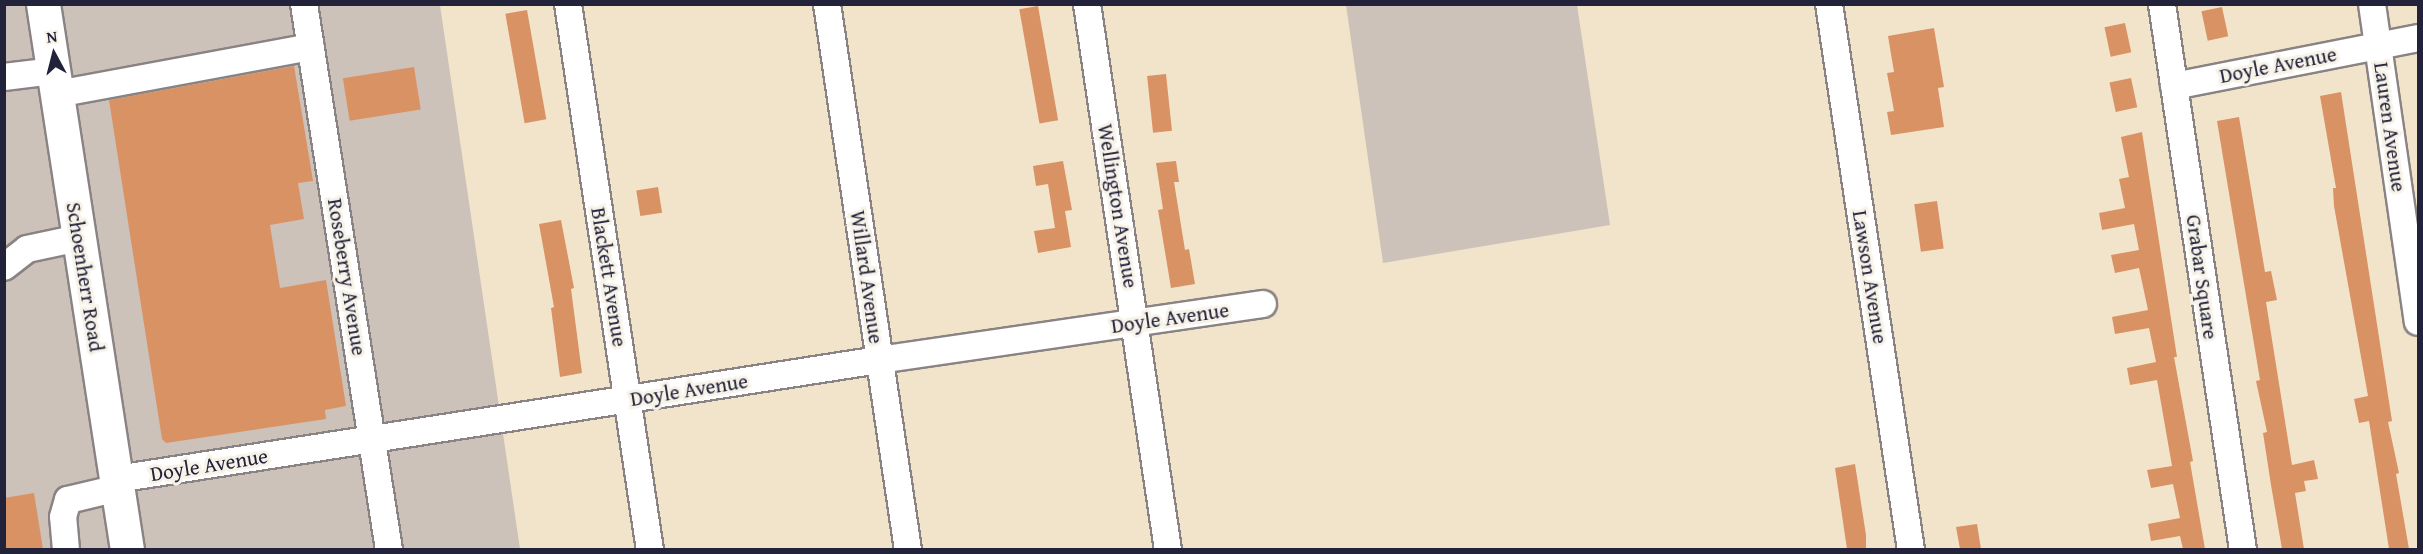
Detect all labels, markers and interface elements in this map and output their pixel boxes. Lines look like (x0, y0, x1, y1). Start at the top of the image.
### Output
north arrow (24, 24, 84, 84)
text: N (45, 24, 59, 49)
street label: Doyle Avenue (2217, 41, 2339, 89)
street label: Lauren Avenue (2368, 61, 2412, 193)
street label: Wellington Avenue (1093, 122, 1143, 290)
street label: Roseberry Avenue (322, 197, 372, 357)
street label: Schoenherr Road (61, 200, 109, 354)
street label: Blackett Avenue (586, 205, 632, 349)
street label: Lawson Avenue (1847, 208, 1893, 346)
street label: Willard Avenue (845, 209, 889, 345)
street label: Grabar Square (2181, 213, 2223, 341)
street label: Doyle Avenue (1109, 297, 1231, 339)
street label: Doyle Avenue (628, 368, 750, 412)
street label: Doyle Avenue (148, 443, 270, 487)

